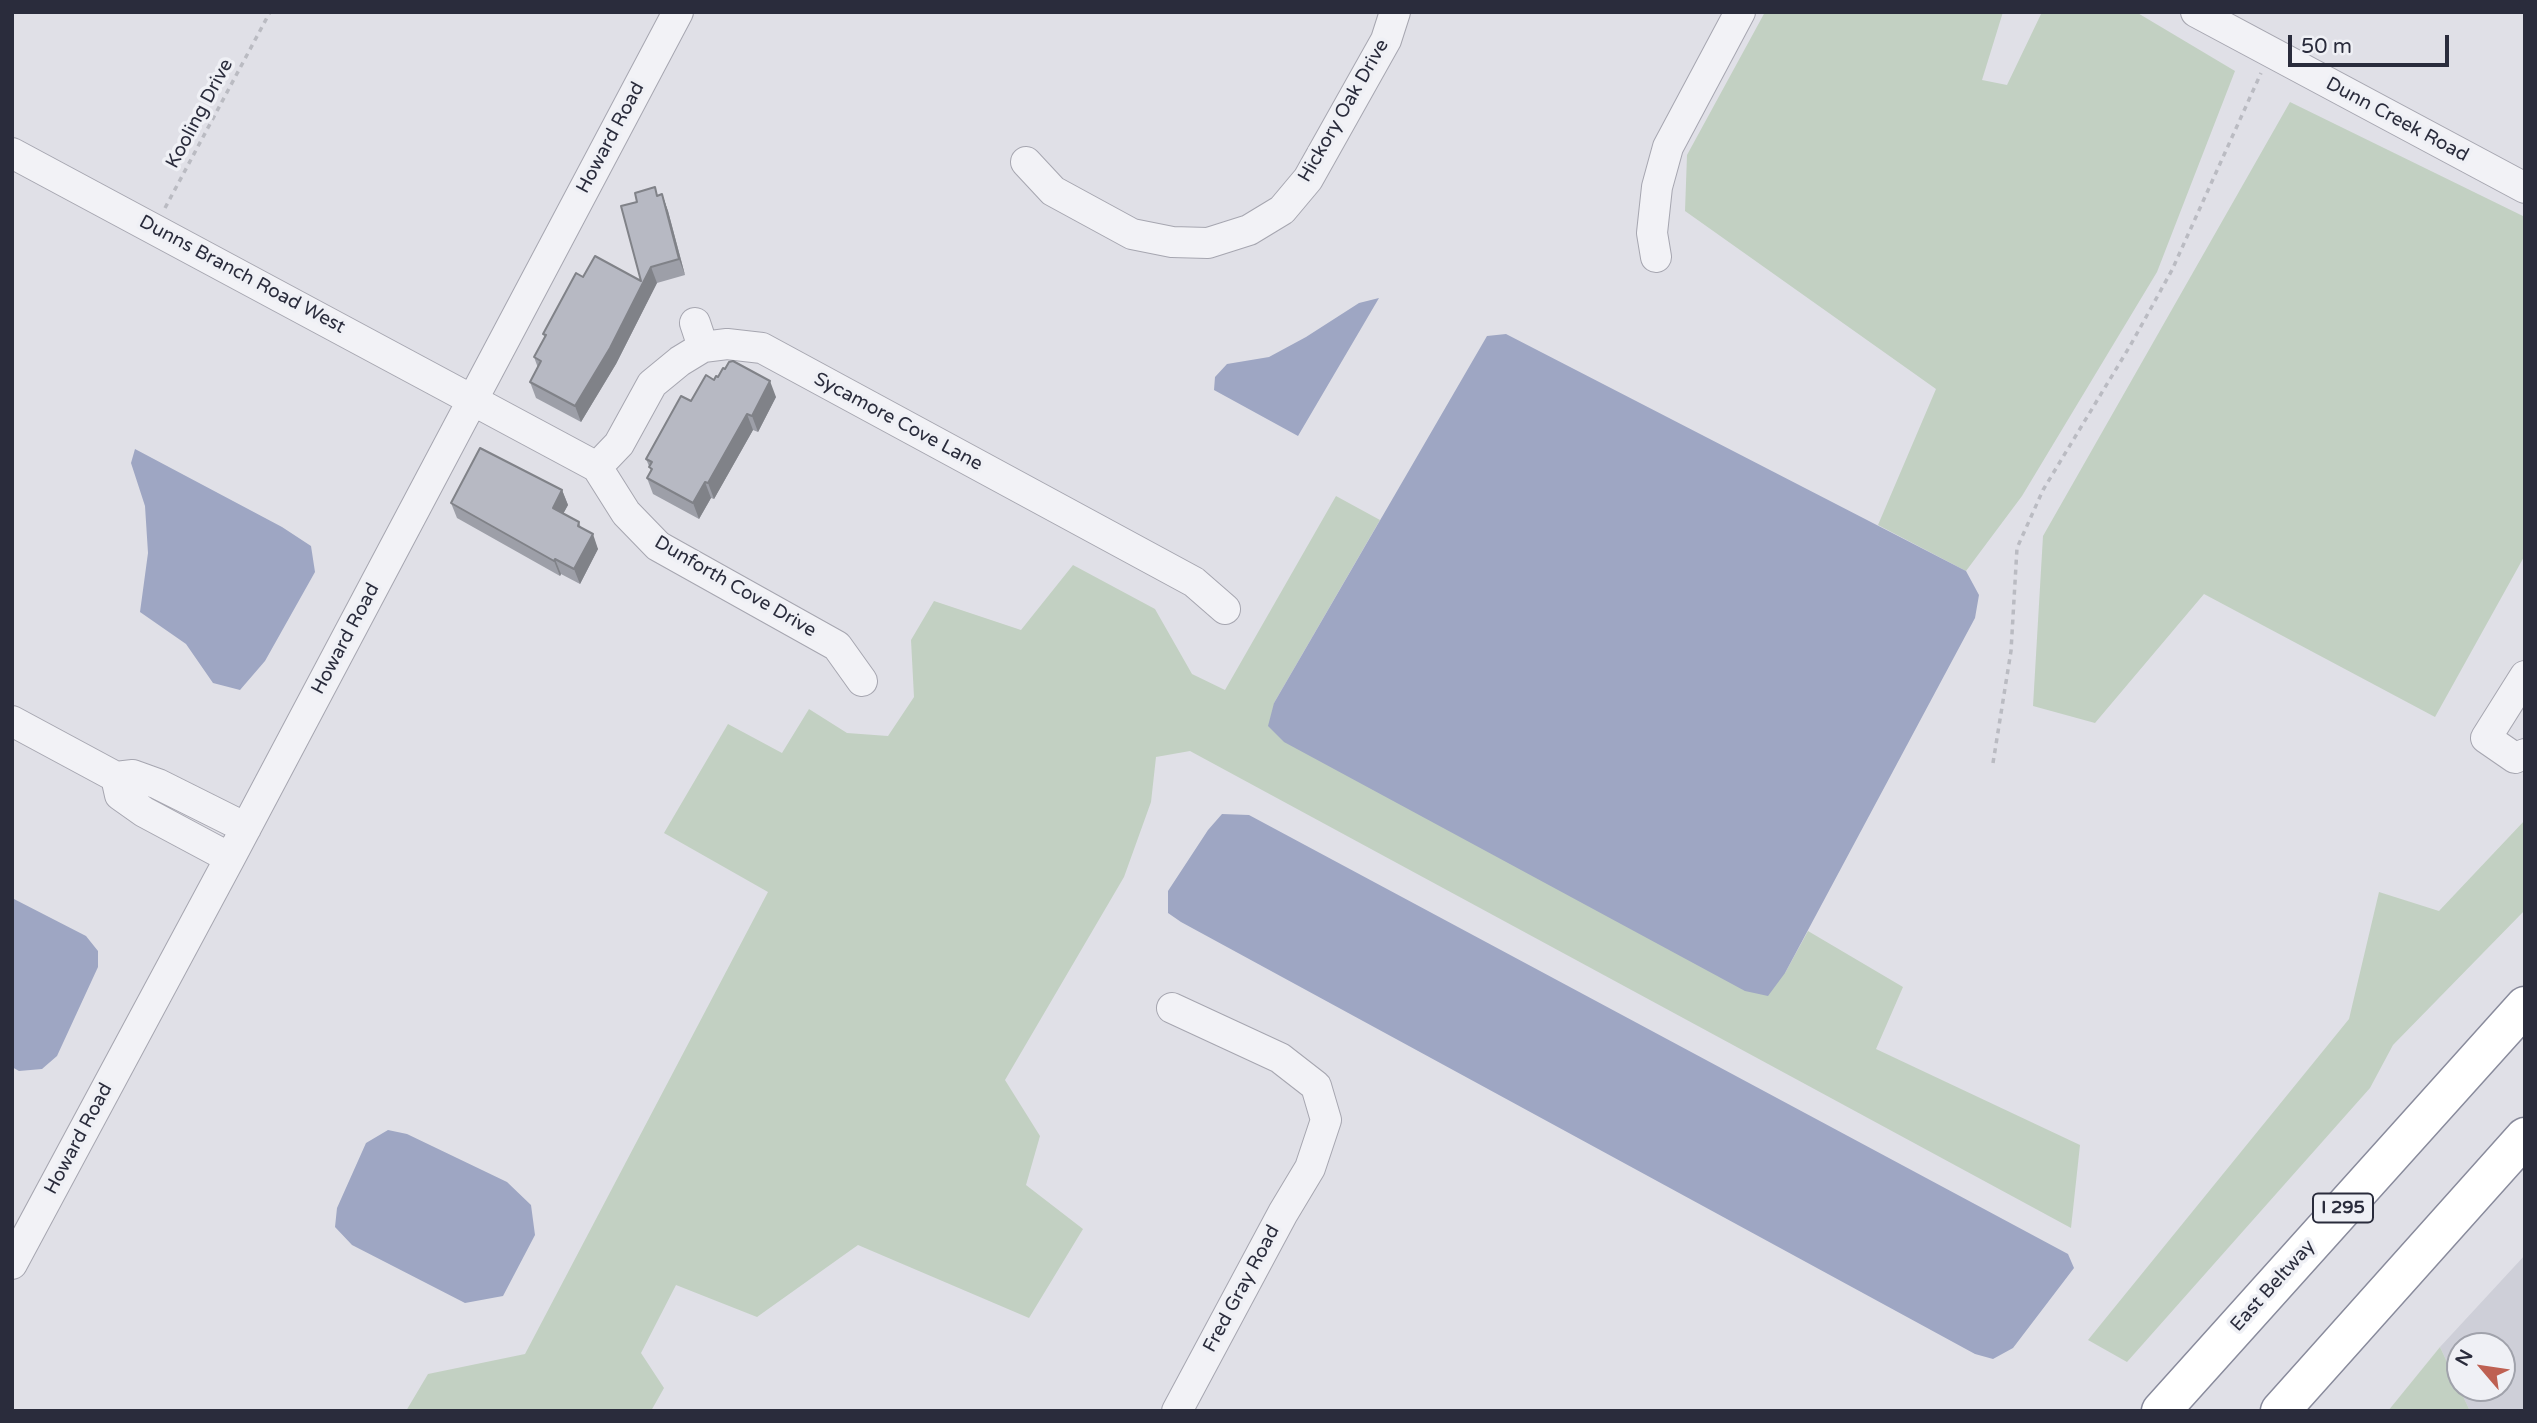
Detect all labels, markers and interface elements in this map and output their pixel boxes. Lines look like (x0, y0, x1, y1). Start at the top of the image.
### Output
scale bar (2292, 21, 2453, 65)
text: 50 m (2301, 34, 2352, 59)
street label: Hickory Oak Drive (1294, 36, 1394, 186)
street label: Kooling Drive (162, 55, 238, 173)
street label: Dunn Creek Road (2322, 73, 2472, 167)
street label: Howard Road (572, 78, 650, 198)
street label: Dunns Branch Road West (135, 211, 349, 339)
street label: Sycamore Cove Lane (810, 368, 986, 476)
street label: Dunforth Cove Drive (650, 531, 820, 643)
street label: Howard Road (307, 579, 385, 699)
street label: Howard Road (40, 1079, 118, 1199)
road number: I 295 (2313, 1194, 2373, 1223)
street label: Fred Gray Road (1199, 1222, 1285, 1356)
street label: East Beltway (2226, 1236, 2320, 1336)
north arrow (2446, 1332, 2516, 1402)
text: N (2451, 1346, 2478, 1370)

